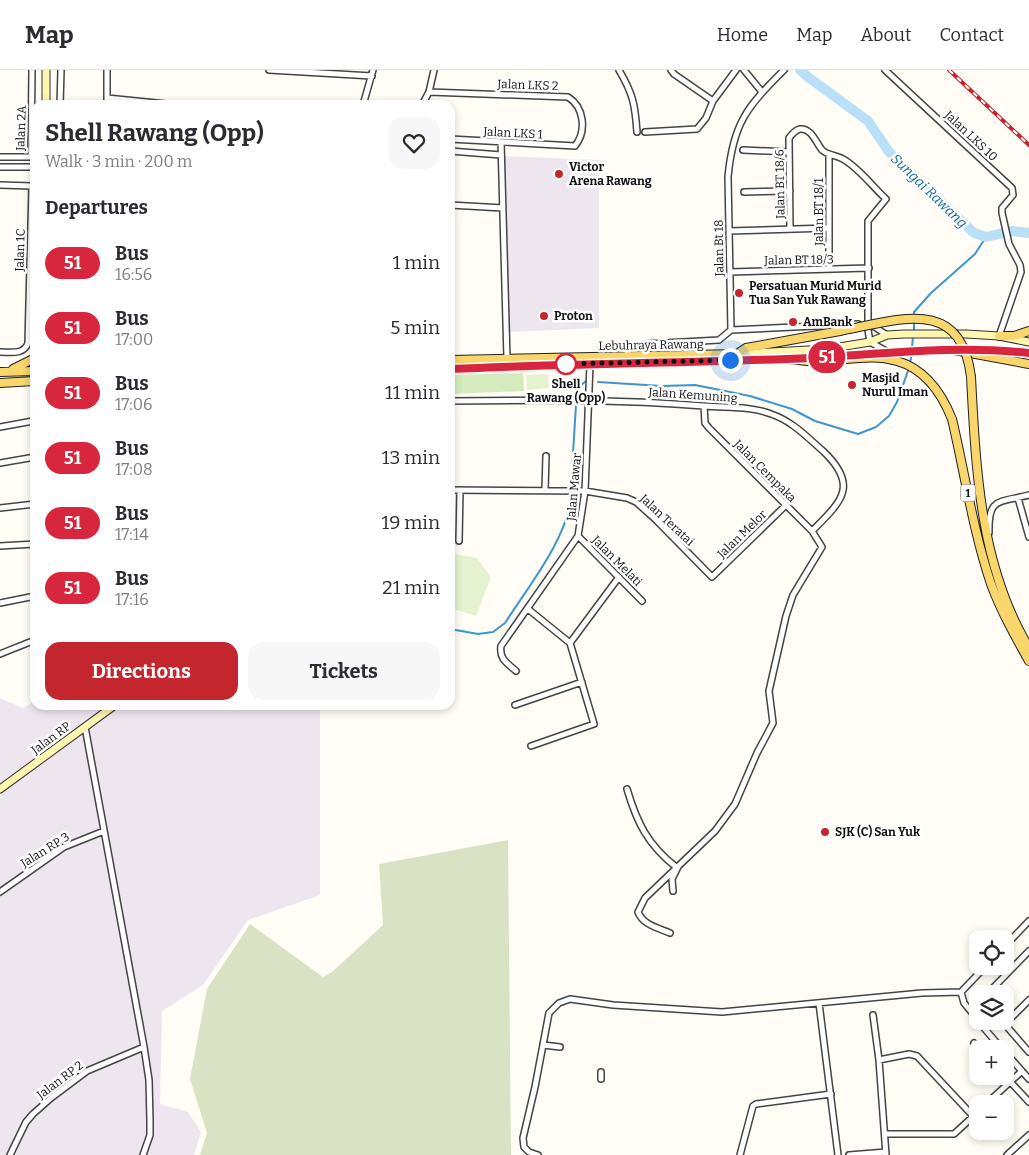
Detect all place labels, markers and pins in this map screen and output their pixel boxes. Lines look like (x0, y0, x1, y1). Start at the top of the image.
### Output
place label: Victor Arena Rawang (569, 160, 652, 188)
marker: Victor Arena Rawang (553, 168, 565, 180)
place label: Persatuan Murid Murid Tua San Yuk Rawang (749, 279, 882, 307)
marker: Persatuan Murid Murid Tua San Yuk Rawang (733, 287, 745, 299)
place label: Proton (554, 309, 593, 323)
marker: Proton (538, 310, 550, 322)
place label: AmBank (803, 315, 853, 329)
marker: AmBank (787, 316, 799, 328)
marker: Shell Rawang (Opp) (555, 353, 577, 375)
place label: Masjid Nurul Iman (862, 371, 928, 399)
place label: Shell Rawang (Opp) (527, 377, 605, 405)
marker: Masjid Nurul Iman (846, 379, 858, 391)
place label: SJK (C) San Yuk (835, 824, 921, 839)
marker: SJK (C) San Yuk (819, 826, 831, 838)

